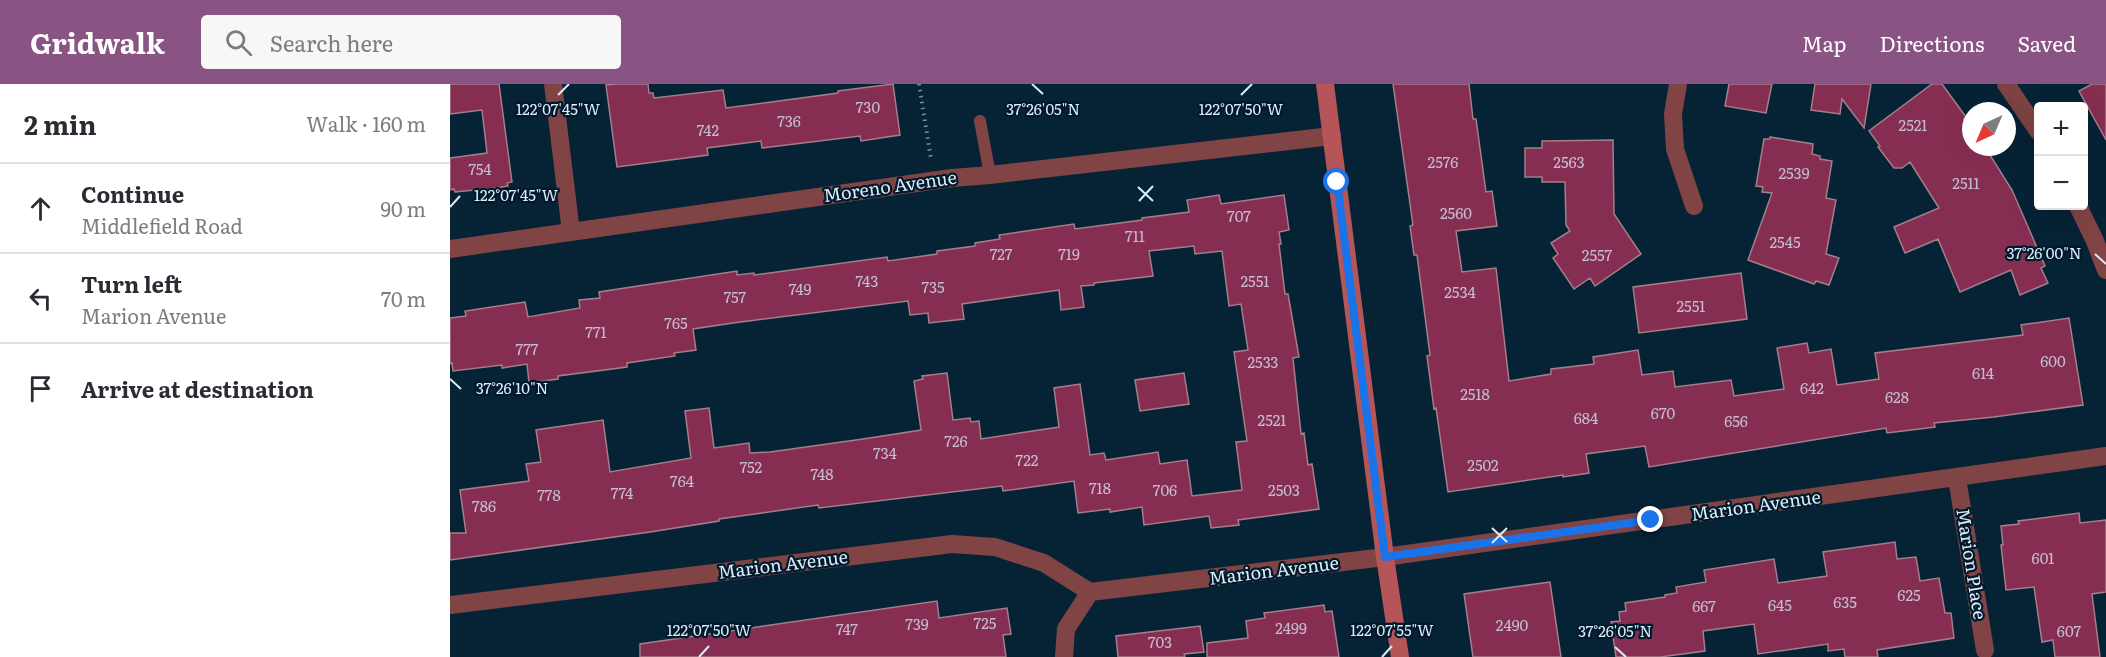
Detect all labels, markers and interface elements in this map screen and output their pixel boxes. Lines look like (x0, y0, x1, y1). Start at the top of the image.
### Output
search box (201, 15, 621, 69)
text: Gridwalk (30, 21, 165, 63)
icon: search (222, 26, 255, 59)
text: Search here (270, 26, 393, 59)
text: Map (1802, 27, 1847, 58)
text: Directions (1880, 27, 1985, 58)
text: Saved (2018, 27, 2076, 58)
house number: 730 (856, 95, 880, 118)
text: 122°07'45"W (516, 97, 601, 120)
text: 37°26'05"N (1006, 97, 1080, 120)
text: 122°07'50"W (1199, 97, 1284, 120)
north arrow (1962, 102, 2016, 156)
map controls (2034, 102, 2088, 210)
button: + (2034, 102, 2088, 156)
text: 2 min (24, 104, 97, 143)
text: Walk · 160 m (306, 108, 426, 138)
house number: 736 (777, 109, 801, 132)
house number: 2521 (1899, 113, 1927, 136)
house number: 742 (697, 118, 720, 141)
house number: 2576 (1428, 150, 1458, 173)
house number: 2563 (1553, 150, 1585, 173)
button: − (2034, 156, 2088, 210)
house number: 754 (468, 157, 492, 180)
house number: 2539 (1778, 161, 1810, 184)
street label: Moreno Avenue (821, 163, 958, 208)
route start (1323, 168, 1349, 194)
house number: 2511 (1952, 171, 1980, 194)
text: Continue (81, 177, 184, 210)
text: 122°07'45"W (474, 183, 559, 206)
icon: ahead (24, 192, 57, 225)
text: 90 m (381, 193, 426, 223)
house number: 2560 (1440, 201, 1472, 224)
house number: 707 (1227, 204, 1251, 227)
text: Middlefield Road (81, 210, 243, 240)
house number: 711 (1125, 224, 1145, 247)
house number: 2545 (1769, 230, 1801, 253)
text: 37°26'00"N (2006, 241, 2082, 264)
house number: 727 (990, 242, 1013, 265)
house number: 719 (1058, 242, 1080, 265)
house number: 2557 (1582, 243, 1613, 266)
text: Turn left (81, 267, 182, 300)
house number: 743 (856, 269, 878, 292)
house number: 2551 (1241, 269, 1269, 292)
house number: 735 (921, 275, 945, 298)
house number: 749 (789, 277, 811, 300)
house number: 2534 (1444, 280, 1476, 303)
icon: left (24, 282, 57, 315)
text: 70 m (381, 283, 426, 313)
house number: 757 (724, 285, 747, 308)
house number: 2551 (1677, 294, 1705, 317)
text: Marion Avenue (81, 300, 226, 330)
house number: 765 (664, 311, 688, 334)
house number: 771 (585, 320, 607, 343)
house number: 777 (516, 337, 539, 360)
house number: 600 (2040, 349, 2066, 372)
house number: 2533 (1247, 350, 1279, 373)
house number: 614 (1972, 361, 1994, 384)
icon: arrive (24, 372, 57, 405)
text: Arrive at destination (81, 372, 314, 405)
text: 37°26'10"N (476, 376, 548, 399)
house number: 642 (1800, 376, 1824, 399)
house number: 2518 (1460, 382, 1490, 405)
house number: 628 (1885, 385, 1909, 408)
house number: 670 (1651, 401, 1675, 424)
house number: 684 (1574, 406, 1598, 429)
house number: 2521 (1258, 408, 1286, 431)
house number: 656 (1724, 409, 1748, 432)
house number: 726 (944, 429, 968, 452)
house number: 734 (873, 441, 897, 464)
house number: 722 (1016, 448, 1039, 471)
house number: 2502 (1467, 453, 1499, 476)
house number: 752 (740, 455, 763, 478)
house number: 748 (810, 462, 834, 485)
house number: 764 (670, 469, 694, 492)
house number: 718 (1089, 476, 1111, 499)
house number: 706 (1153, 478, 1177, 501)
house number: 2503 (1268, 478, 1300, 501)
house number: 774 (611, 481, 633, 504)
street label: Marion Avenue (1689, 482, 1822, 527)
house number: 778 (537, 483, 561, 506)
house number: 786 (472, 494, 496, 517)
route end (1637, 506, 1663, 532)
street label: Marion Place (1950, 506, 1995, 621)
street label: Marion Avenue (716, 542, 849, 585)
house number: 601 (2032, 546, 2054, 569)
street label: Marion Avenue (1207, 548, 1340, 591)
house number: 625 (1897, 583, 1921, 606)
house number: 635 (1833, 590, 1857, 613)
house number: 645 (1768, 593, 1792, 616)
house number: 667 (1692, 594, 1716, 617)
house number: 725 (974, 611, 997, 634)
house number: 739 (905, 612, 929, 635)
house number: 2490 (1496, 613, 1529, 636)
house number: 2499 (1275, 616, 1307, 639)
house number: 747 (836, 617, 858, 640)
text: 122°07'50"W (667, 618, 752, 641)
text: 122°07'55"W (1350, 618, 1434, 641)
text: 37°26'05"N (1578, 619, 1652, 642)
house number: 607 (2057, 619, 2082, 642)
house number: 703 (1148, 630, 1172, 653)

